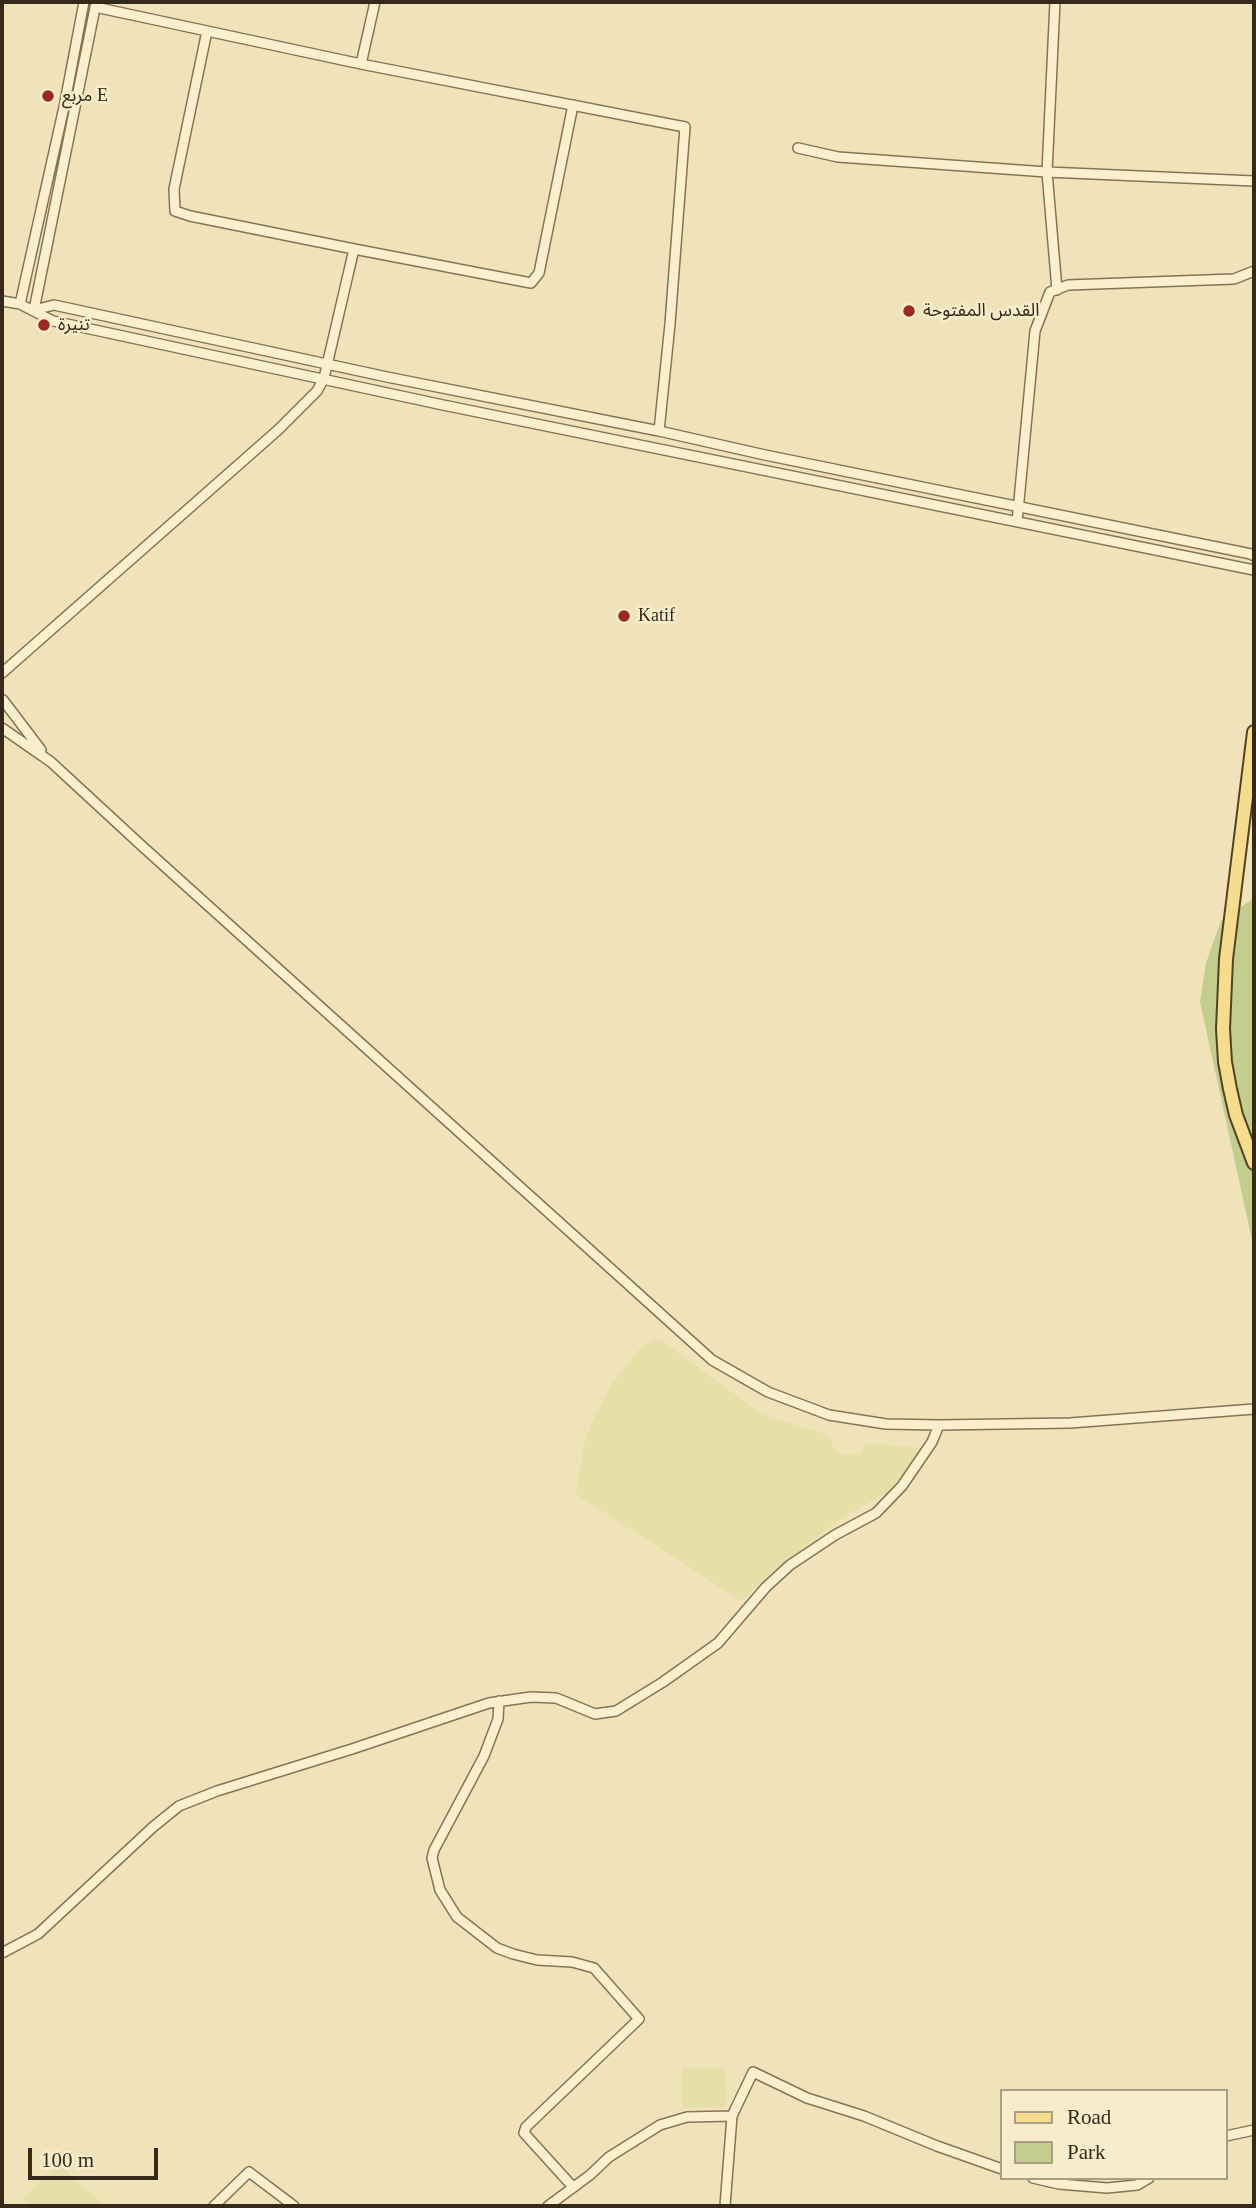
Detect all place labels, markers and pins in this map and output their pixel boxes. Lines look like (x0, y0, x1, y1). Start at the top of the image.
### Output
place label: مربع E (62, 85, 108, 107)
marker: مربع E (40, 88, 56, 104)
place label: القدس المفتوحة (923, 300, 1040, 322)
marker: القدس المفتوحة (901, 303, 917, 319)
place label: تنيرة (58, 314, 90, 336)
marker: تنيرة (36, 317, 52, 333)
place label: Katif (638, 605, 675, 627)
marker: Katif (616, 608, 632, 624)

